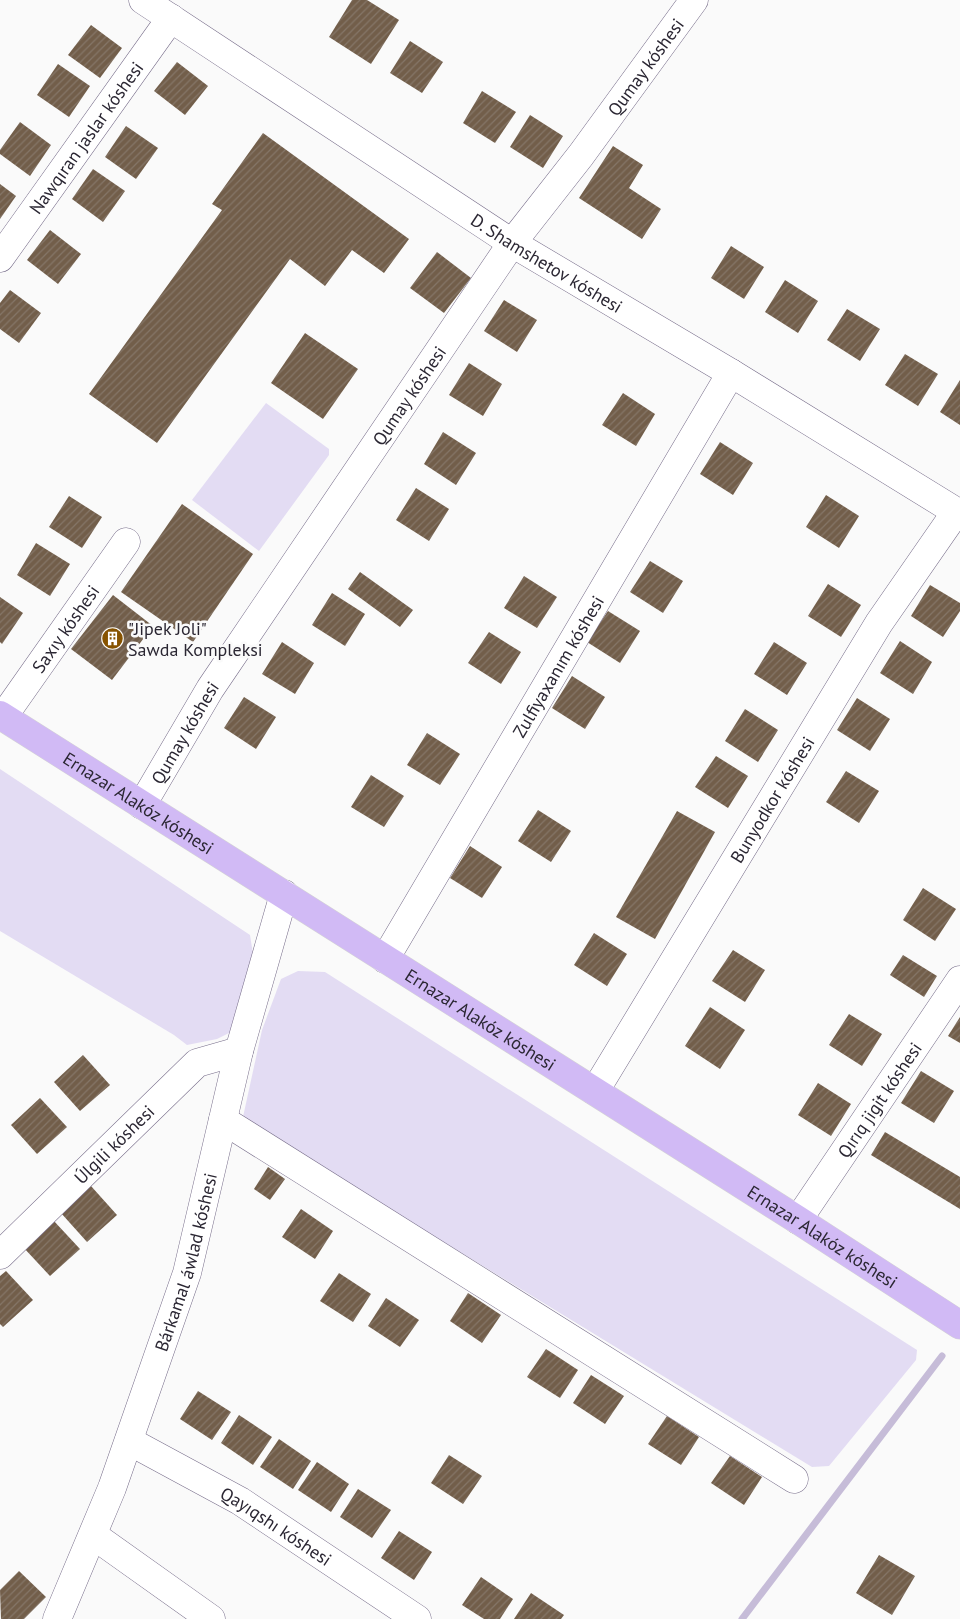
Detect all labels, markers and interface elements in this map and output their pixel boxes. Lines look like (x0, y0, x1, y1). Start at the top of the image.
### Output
street label: Qumay kóshesi (602, 14, 688, 120)
street label: Nawqıran jaslar kóshesi (24, 57, 148, 218)
street label: D. Shamshetov kóshesi (467, 208, 627, 318)
street label: Qumay kóshesi (367, 341, 451, 450)
street label: Saxıy kóshesi (26, 580, 104, 677)
street label: Zulfiyaxanım kóshesi (507, 591, 609, 741)
place label: "Jipek Joli" Sawda Kompleksi (128, 617, 263, 661)
building icon: "Jipek Joli" Sawda Kompleksi (100, 626, 124, 650)
street label: Qumay kóshesi (145, 677, 224, 788)
street label: Bunyodkor kóshesi (725, 732, 819, 867)
street label: Ernazar Alakóz kóshesi (59, 747, 218, 859)
street label: Ernazar Alakóz kóshesi (401, 963, 560, 1075)
street label: Qırıq jigit kóshesi (832, 1038, 926, 1162)
street label: Úlgili kóshesi (69, 1100, 159, 1188)
street label: Bárkamal áwlad kóshesi (149, 1171, 222, 1354)
street label: Ernazar Alakóz kóshesi (743, 1180, 902, 1293)
street label: Qayıqshı kóshesi (217, 1481, 336, 1570)

